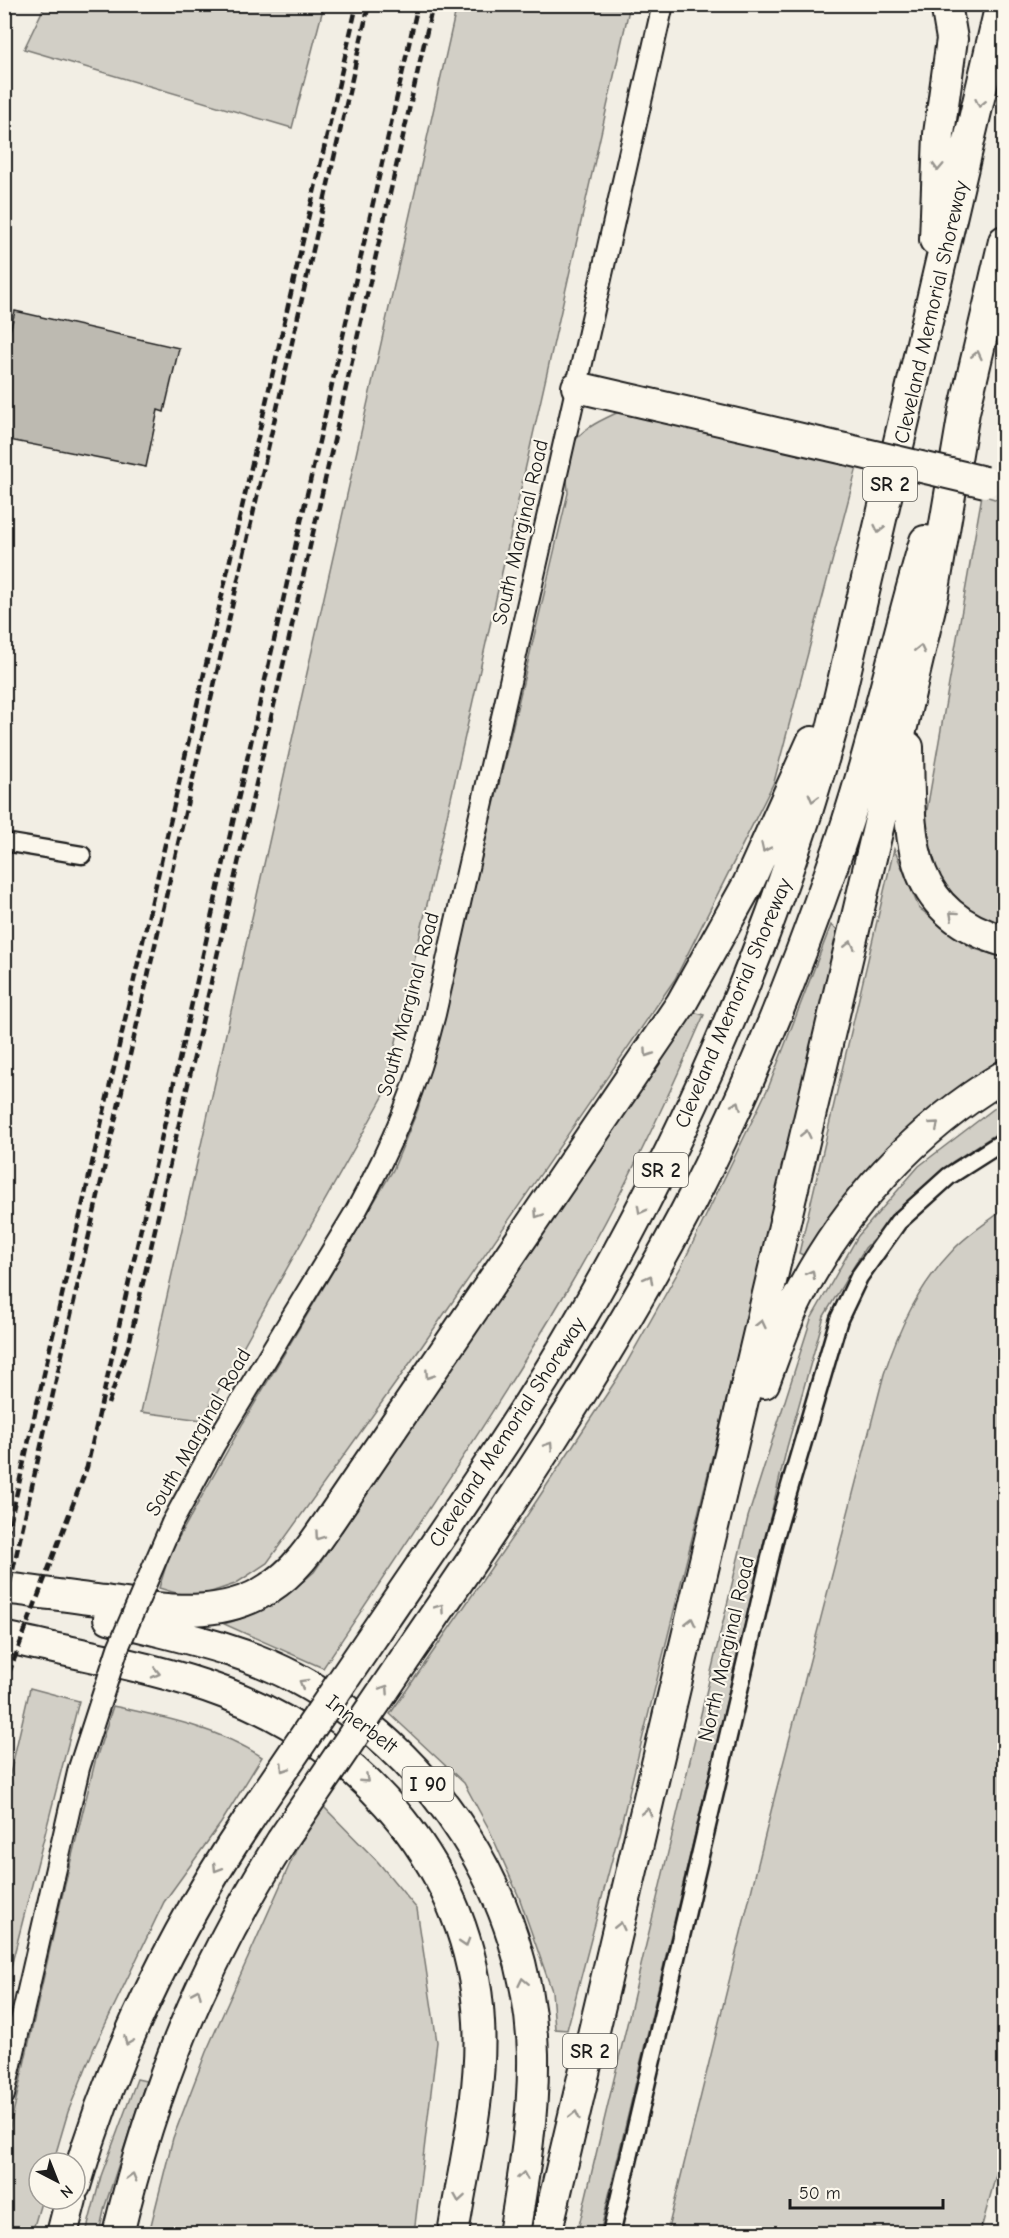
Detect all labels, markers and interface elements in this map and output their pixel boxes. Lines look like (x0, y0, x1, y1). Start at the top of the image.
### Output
one-way arrow (974, 97, 987, 107)
one-way arrow (931, 162, 944, 171)
street label: Cleveland Memorial Shoreway (889, 178, 973, 446)
one-way arrow (970, 350, 983, 360)
street label: South Marginal Road (487, 437, 553, 627)
road number: SR 2 (863, 467, 917, 501)
one-way arrow (874, 524, 887, 534)
one-way arrow (912, 645, 925, 655)
one-way arrow (808, 792, 820, 803)
one-way arrow (761, 841, 773, 852)
street label: Cleveland Memorial Shoreway (669, 874, 797, 1132)
street label: South Marginal Road (372, 910, 444, 1098)
one-way arrow (949, 911, 960, 922)
one-way arrow (843, 940, 856, 950)
one-way arrow (644, 1046, 655, 1057)
one-way arrow (729, 1100, 741, 1111)
one-way arrow (928, 1121, 939, 1132)
one-way arrow (798, 1130, 811, 1140)
road number: SR 2 (634, 1153, 688, 1187)
one-way arrow (637, 1203, 648, 1214)
one-way arrow (534, 1207, 545, 1218)
one-way arrow (804, 1270, 815, 1281)
one-way arrow (642, 1275, 653, 1285)
street label: Cleveland Memorial Shoreway (424, 1312, 591, 1551)
one-way arrow (754, 1320, 767, 1330)
street label: South Marginal Road (140, 1344, 256, 1520)
one-way arrow (424, 1369, 436, 1379)
one-way arrow (542, 1442, 553, 1453)
one-way arrow (315, 1530, 326, 1541)
street label: North Marginal Road (693, 1554, 759, 1744)
one-way arrow (433, 1604, 444, 1615)
one-way arrow (684, 1617, 697, 1627)
one-way arrow (151, 1666, 161, 1679)
one-way arrow (299, 1678, 309, 1690)
one-way arrow (378, 1685, 389, 1696)
street label: Innerbelt (322, 1690, 403, 1759)
one-way arrow (280, 1762, 291, 1773)
road number: I 90 (402, 1767, 454, 1801)
one-way arrow (358, 1772, 368, 1783)
one-way arrow (639, 1807, 652, 1817)
one-way arrow (213, 1862, 225, 1872)
one-way arrow (612, 1921, 625, 1931)
one-way arrow (458, 1937, 470, 1948)
one-way arrow (517, 1977, 530, 1987)
one-way arrow (190, 1989, 202, 2000)
road number: SR 2 (563, 2034, 617, 2068)
one-way arrow (123, 2035, 135, 2046)
one-way arrow (567, 2111, 580, 2121)
north arrow (27, 2151, 87, 2211)
one-way arrow (517, 2171, 529, 2180)
one-way arrow (125, 2172, 138, 2182)
scale bar (790, 2172, 943, 2210)
text: N (56, 2181, 76, 2202)
text: 50 m (799, 2183, 841, 2204)
one-way arrow (453, 2194, 465, 2203)

